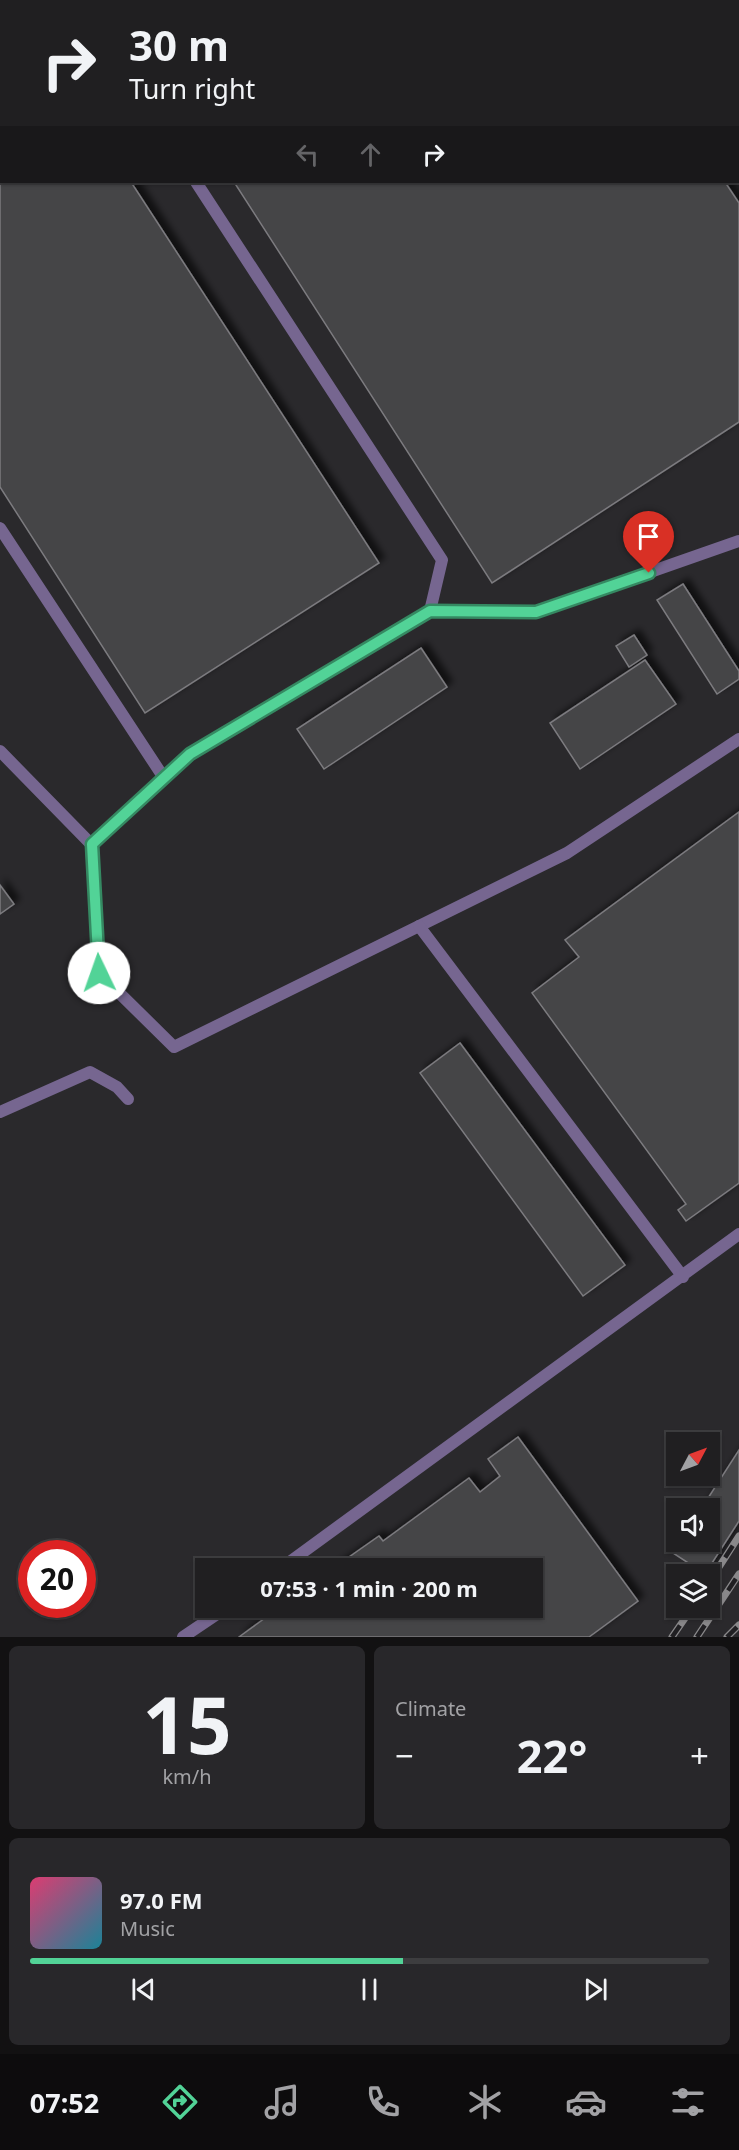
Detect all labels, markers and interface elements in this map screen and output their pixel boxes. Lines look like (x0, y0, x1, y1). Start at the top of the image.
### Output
text: 30 m (129, 16, 229, 73)
icon: right (30, 24, 108, 102)
text: Turn right (129, 70, 255, 107)
icon: left (291, 138, 324, 171)
icon: ahead (354, 138, 387, 171)
icon: right (417, 138, 450, 171)
pin (623, 511, 674, 573)
icon: arrive (632, 520, 665, 553)
position arrow (67, 941, 131, 1005)
north arrow (666, 1432, 720, 1486)
map controls (666, 1432, 720, 1618)
button: sound (666, 1498, 720, 1552)
speed limit sign: 20 (18, 1540, 96, 1618)
button: layers (666, 1564, 720, 1618)
text: 07:53 · 1 min · 200 m (260, 1573, 478, 1603)
text: 15 (142, 1671, 232, 1777)
text: Climate (395, 1695, 466, 1722)
text: 22° (517, 1725, 587, 1786)
text: − (395, 1733, 414, 1778)
text: + (690, 1733, 709, 1778)
text: km/h (162, 1763, 212, 1790)
text: 97.0 FM (120, 1885, 202, 1915)
text: Music (120, 1915, 175, 1942)
icon: previous (127, 1973, 160, 2006)
icon: pause (353, 1973, 386, 2006)
icon: next (579, 1973, 612, 2006)
icon: directions (159, 2081, 201, 2123)
icon: music (261, 2081, 303, 2123)
icon: phone (362, 2081, 404, 2123)
icon: climate (464, 2081, 506, 2123)
icon: car (565, 2081, 607, 2123)
icon: filters (667, 2081, 709, 2123)
text: 07:52 (30, 2084, 99, 2121)

